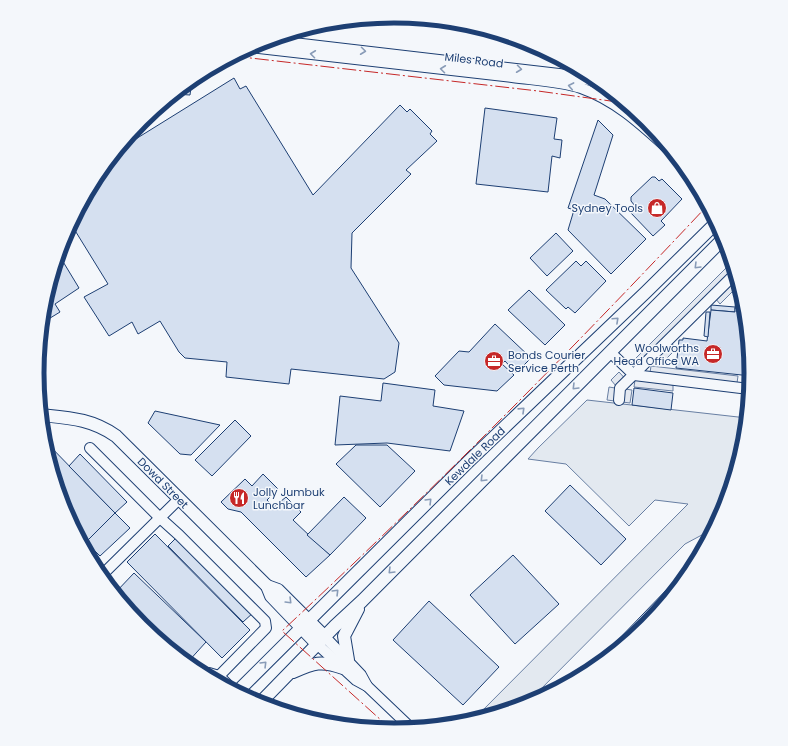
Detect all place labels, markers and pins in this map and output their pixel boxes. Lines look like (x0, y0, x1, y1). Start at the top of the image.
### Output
shop icon: Sydney Tools (646, 197, 668, 219)
place label: Sydney Tools (571, 200, 643, 216)
place label: Woolworths Head Office WA (614, 340, 700, 369)
office icon: Woolworths Head Office WA (702, 343, 724, 365)
place label: Bonds Courier Service Perth (508, 347, 585, 376)
office icon: Bonds Courier Service Perth (483, 350, 505, 372)
place label: Jolly Jumbuk Lunchbar (253, 484, 325, 513)
restaurant icon: Jolly Jumbuk Lunchbar (228, 487, 250, 509)

